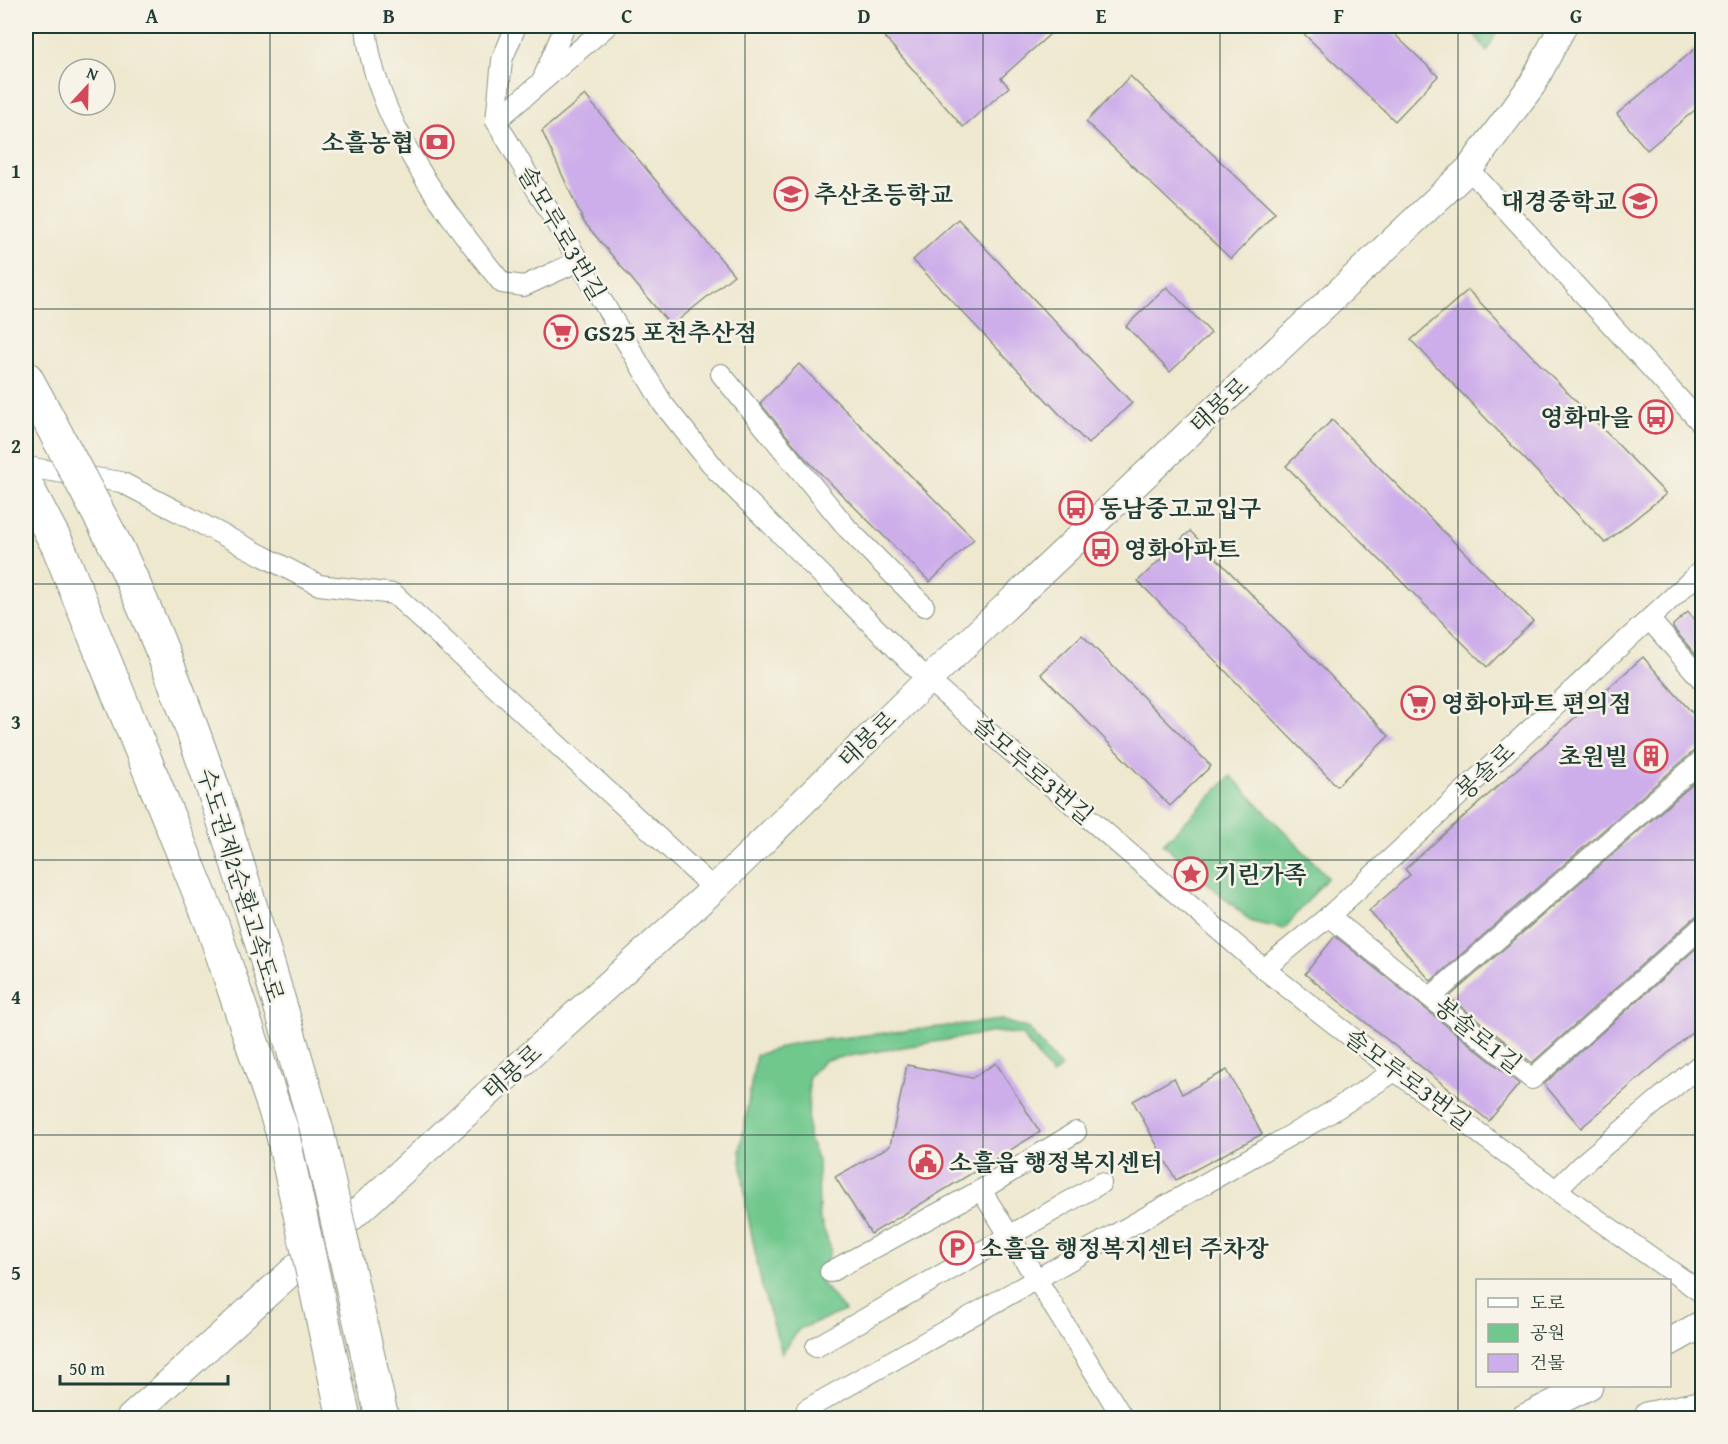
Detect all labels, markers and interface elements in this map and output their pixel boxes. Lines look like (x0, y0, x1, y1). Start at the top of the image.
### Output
text: A (146, 1, 159, 30)
text: B (383, 1, 395, 30)
text: C (621, 1, 633, 30)
text: D (857, 1, 871, 30)
text: E (1096, 1, 1107, 30)
text: F (1334, 1, 1344, 30)
text: G (1570, 1, 1582, 30)
north arrow (57, 57, 117, 117)
text: N (83, 60, 102, 86)
bank icon: 소흘농협 (419, 124, 455, 160)
place label: 소흘농협 (321, 125, 414, 160)
text: 1 (11, 156, 21, 185)
street label: 솔모루로3번길 (509, 159, 615, 307)
school or university icon: 추산초등학교 (773, 176, 809, 212)
place label: 추산초등학교 (814, 177, 953, 212)
school or university icon: 대경중학교 (1622, 183, 1658, 219)
place label: 대경중학교 (1501, 184, 1617, 219)
supermarket icon: GS25 포천추산점 (543, 314, 579, 350)
place label: GS25 포천추산점 (584, 315, 757, 350)
street label: 태봉로 (1182, 368, 1256, 442)
bus stop icon: 영화마을 (1638, 399, 1674, 435)
place label: 영화마을 (1540, 400, 1633, 435)
text: 2 (11, 431, 21, 460)
bus stop icon: 동남중고교입구 (1058, 490, 1094, 526)
place label: 동남중고교입구 (1099, 491, 1261, 526)
bus stop icon: 영화아파트 (1083, 531, 1119, 567)
place label: 영화아파트 (1124, 532, 1240, 567)
supermarket icon: 영화아파트 편의점 (1400, 685, 1436, 721)
place label: 영화아파트 편의점 (1441, 686, 1632, 721)
street label: 태봉로 (830, 702, 904, 776)
text: 3 (11, 707, 21, 736)
street label: 솔모루로3번길 (965, 707, 1101, 833)
street label: 봉솔로 (1448, 734, 1522, 808)
building icon: 초원빌 (1633, 738, 1669, 774)
place label: 초원빌 (1558, 739, 1628, 774)
street label: 수도권제2순환고속도로 (189, 763, 293, 1007)
place icon: 기린가족 (1173, 856, 1209, 892)
place label: 기린가족 (1214, 857, 1307, 892)
text: 4 (11, 982, 21, 1011)
street label: 봉솔로1길 (1426, 989, 1530, 1081)
street label: 솔모루로3번길 (1337, 1020, 1479, 1138)
street label: 태봉로 (474, 1036, 550, 1108)
public building icon: 소흘읍 행정복지센터 (908, 1144, 944, 1180)
place label: 소흘읍 행정복지센터 (949, 1145, 1163, 1180)
parking icon: 소흘읍 행정복지센터 주차장 (939, 1230, 975, 1266)
place label: 소흘읍 행정복지센터 주차장 (980, 1231, 1270, 1266)
text: 5 (11, 1258, 21, 1287)
legend (1476, 1279, 1671, 1387)
text: 도로 (1530, 1289, 1565, 1316)
text: 공원 (1530, 1319, 1565, 1346)
scale bar (60, 1348, 228, 1386)
text: 건물 (1530, 1349, 1565, 1376)
text: 50 m (69, 1355, 105, 1382)

